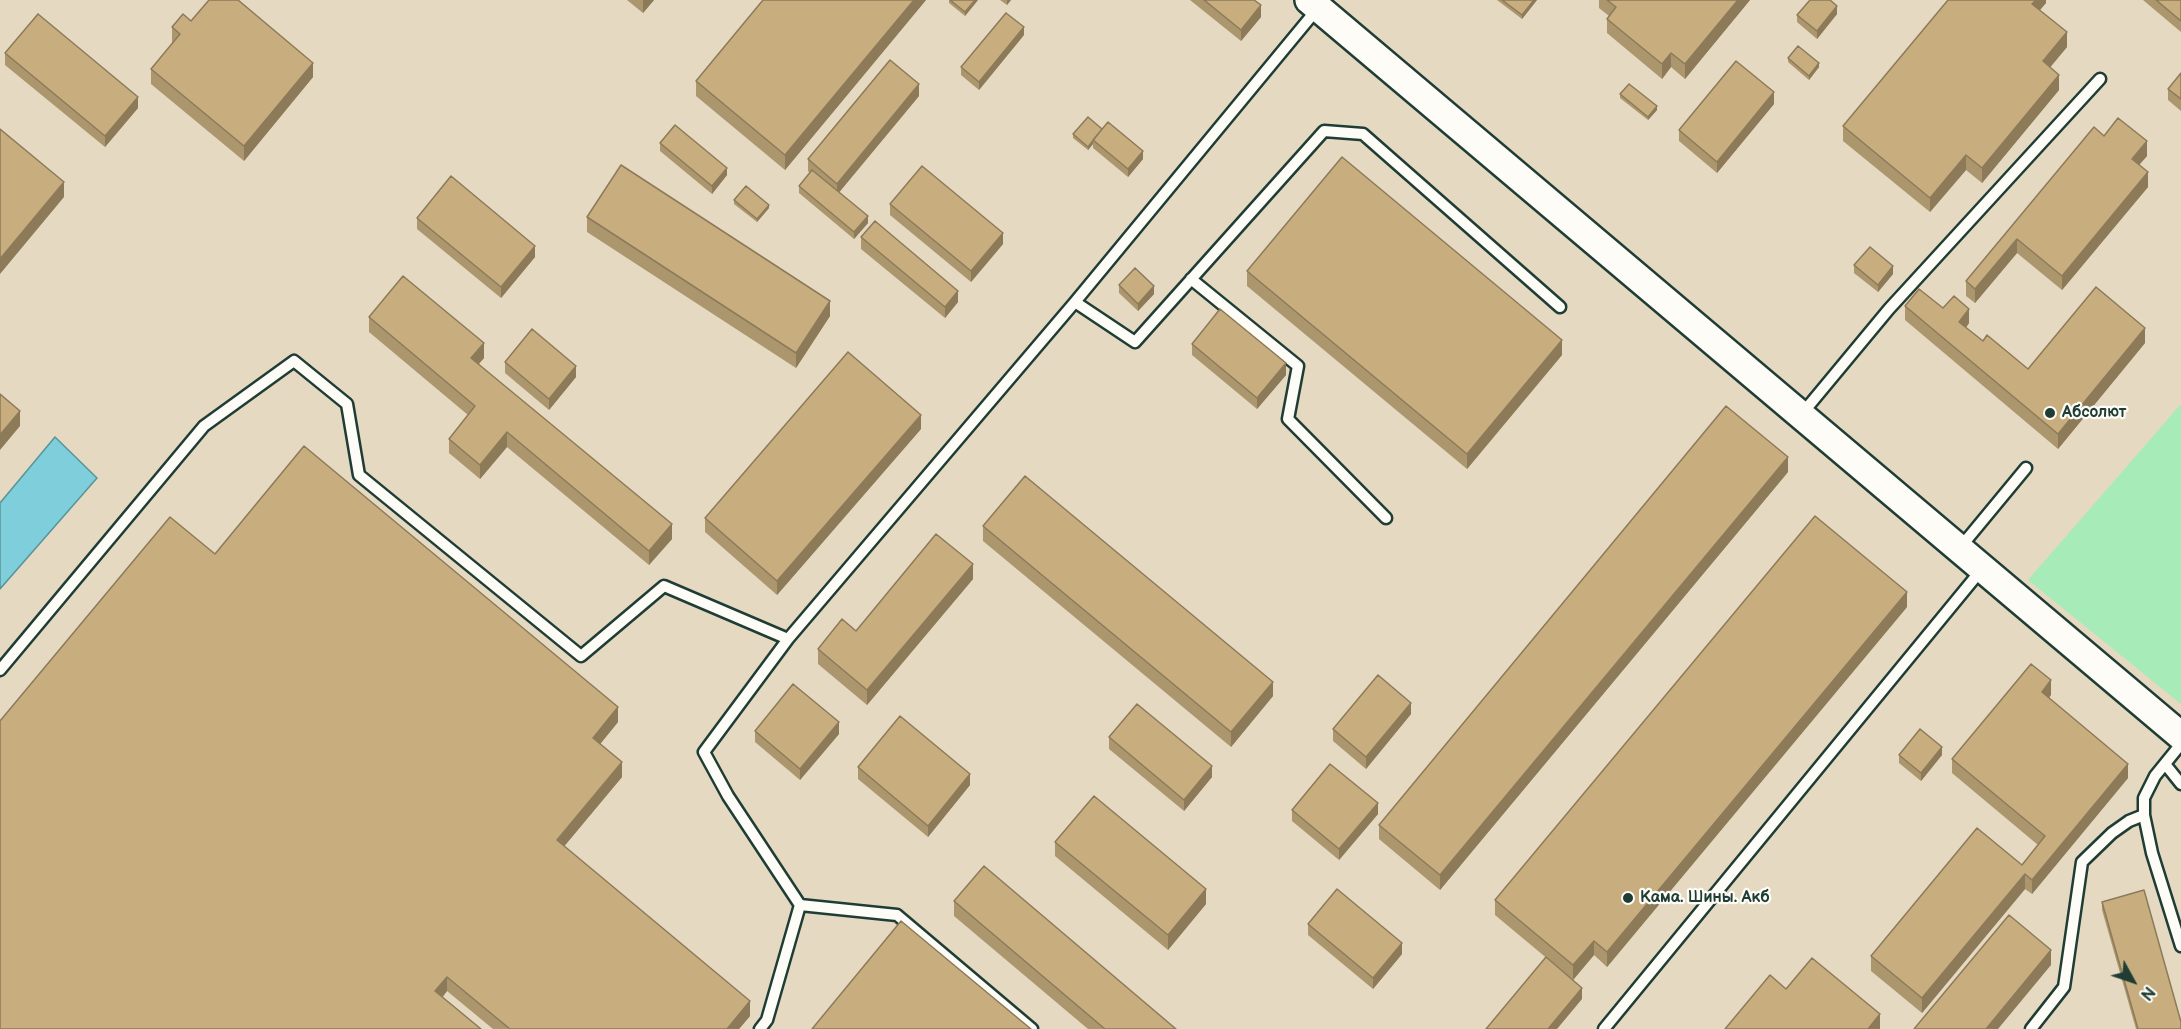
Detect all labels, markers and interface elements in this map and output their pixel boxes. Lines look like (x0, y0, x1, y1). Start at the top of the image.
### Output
place label: Абсолют (2062, 403, 2126, 423)
marker: Абсолют (2043, 406, 2057, 420)
place label: Кама. Шины. Акб (1640, 888, 1770, 908)
marker: Кама. Шины. Акб (1621, 891, 1635, 905)
north arrow (2103, 951, 2163, 1011)
text: N (2136, 982, 2158, 1004)

